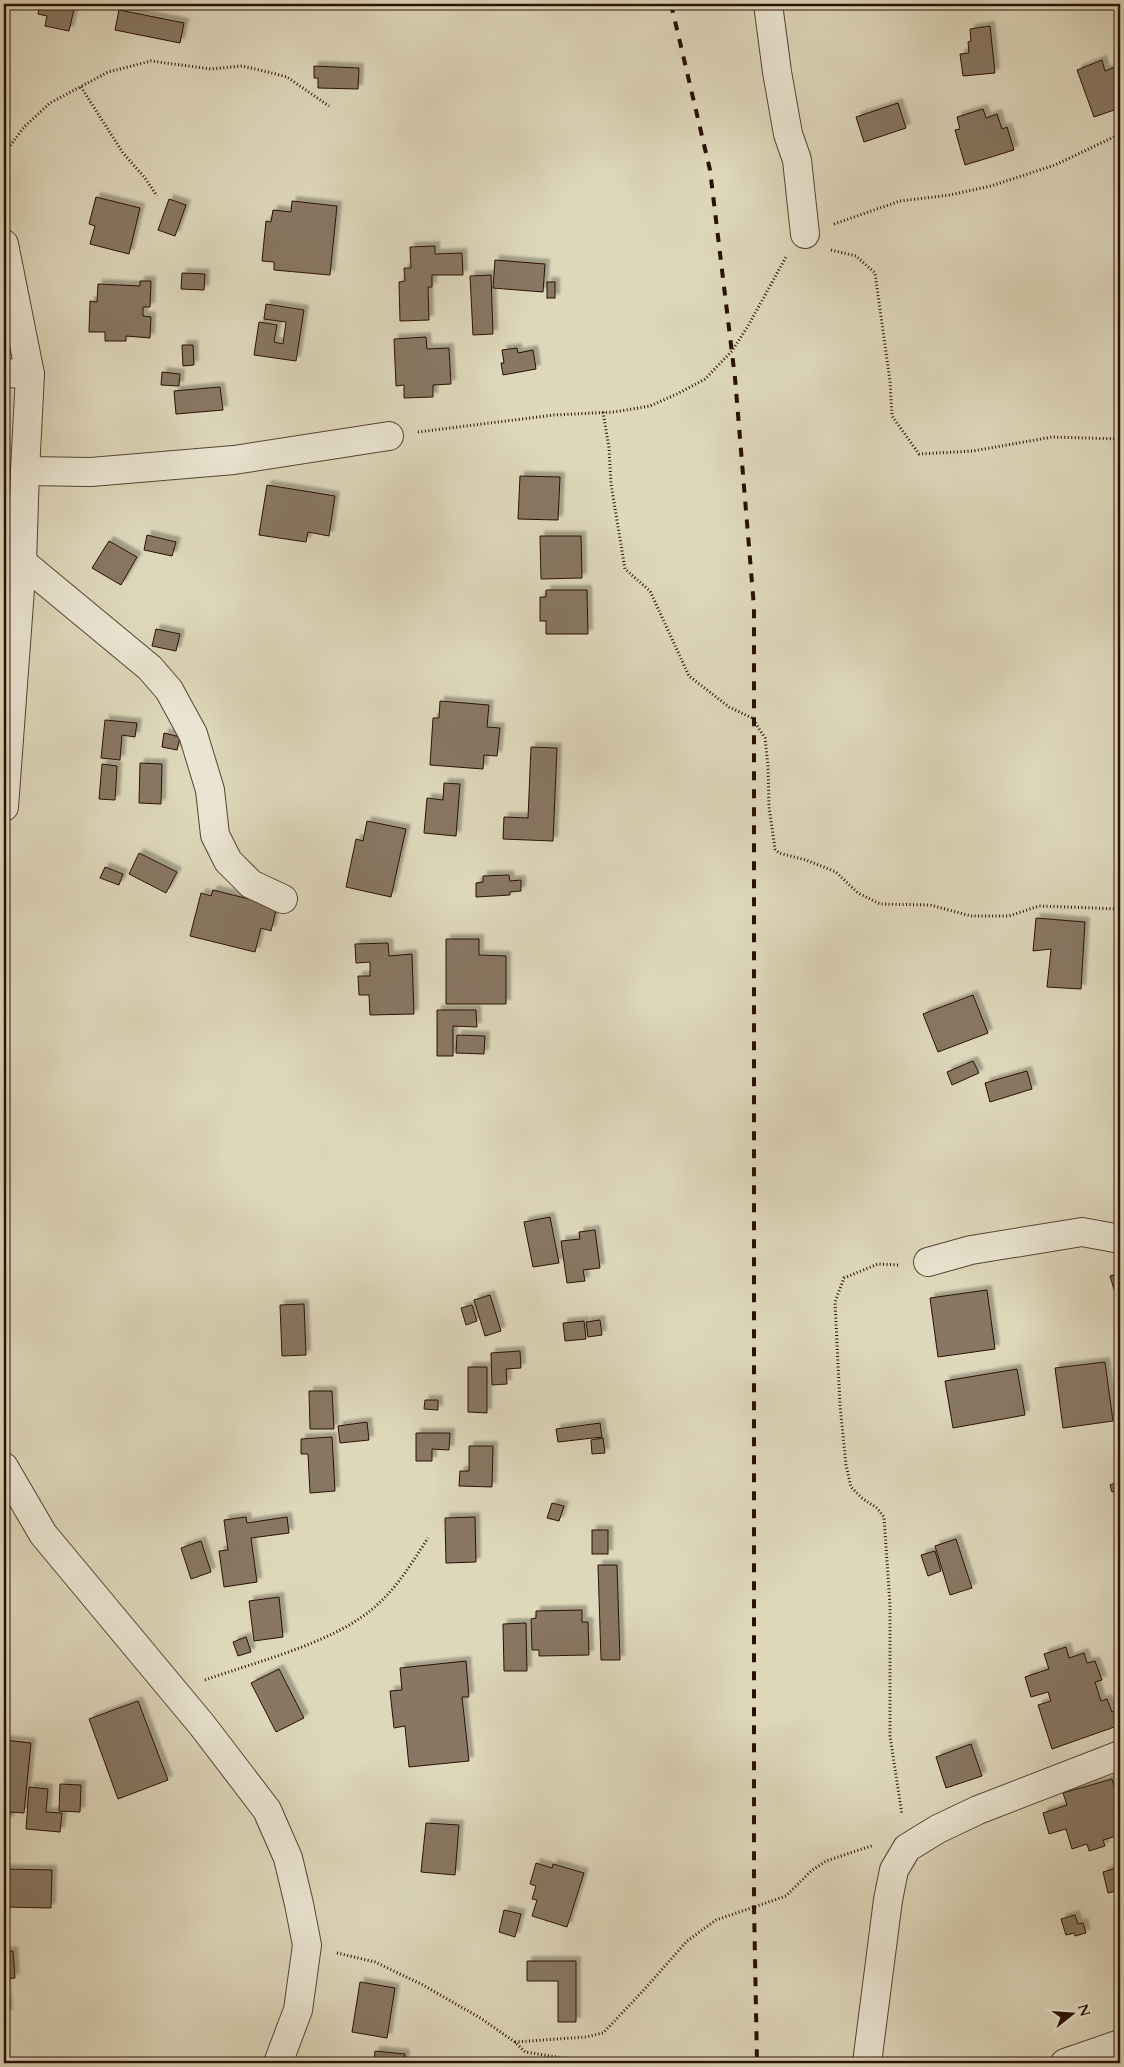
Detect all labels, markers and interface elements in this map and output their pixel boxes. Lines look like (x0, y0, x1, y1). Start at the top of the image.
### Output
north arrow (1046, 1990, 1096, 2040)
text: N (1073, 2002, 1095, 2019)

